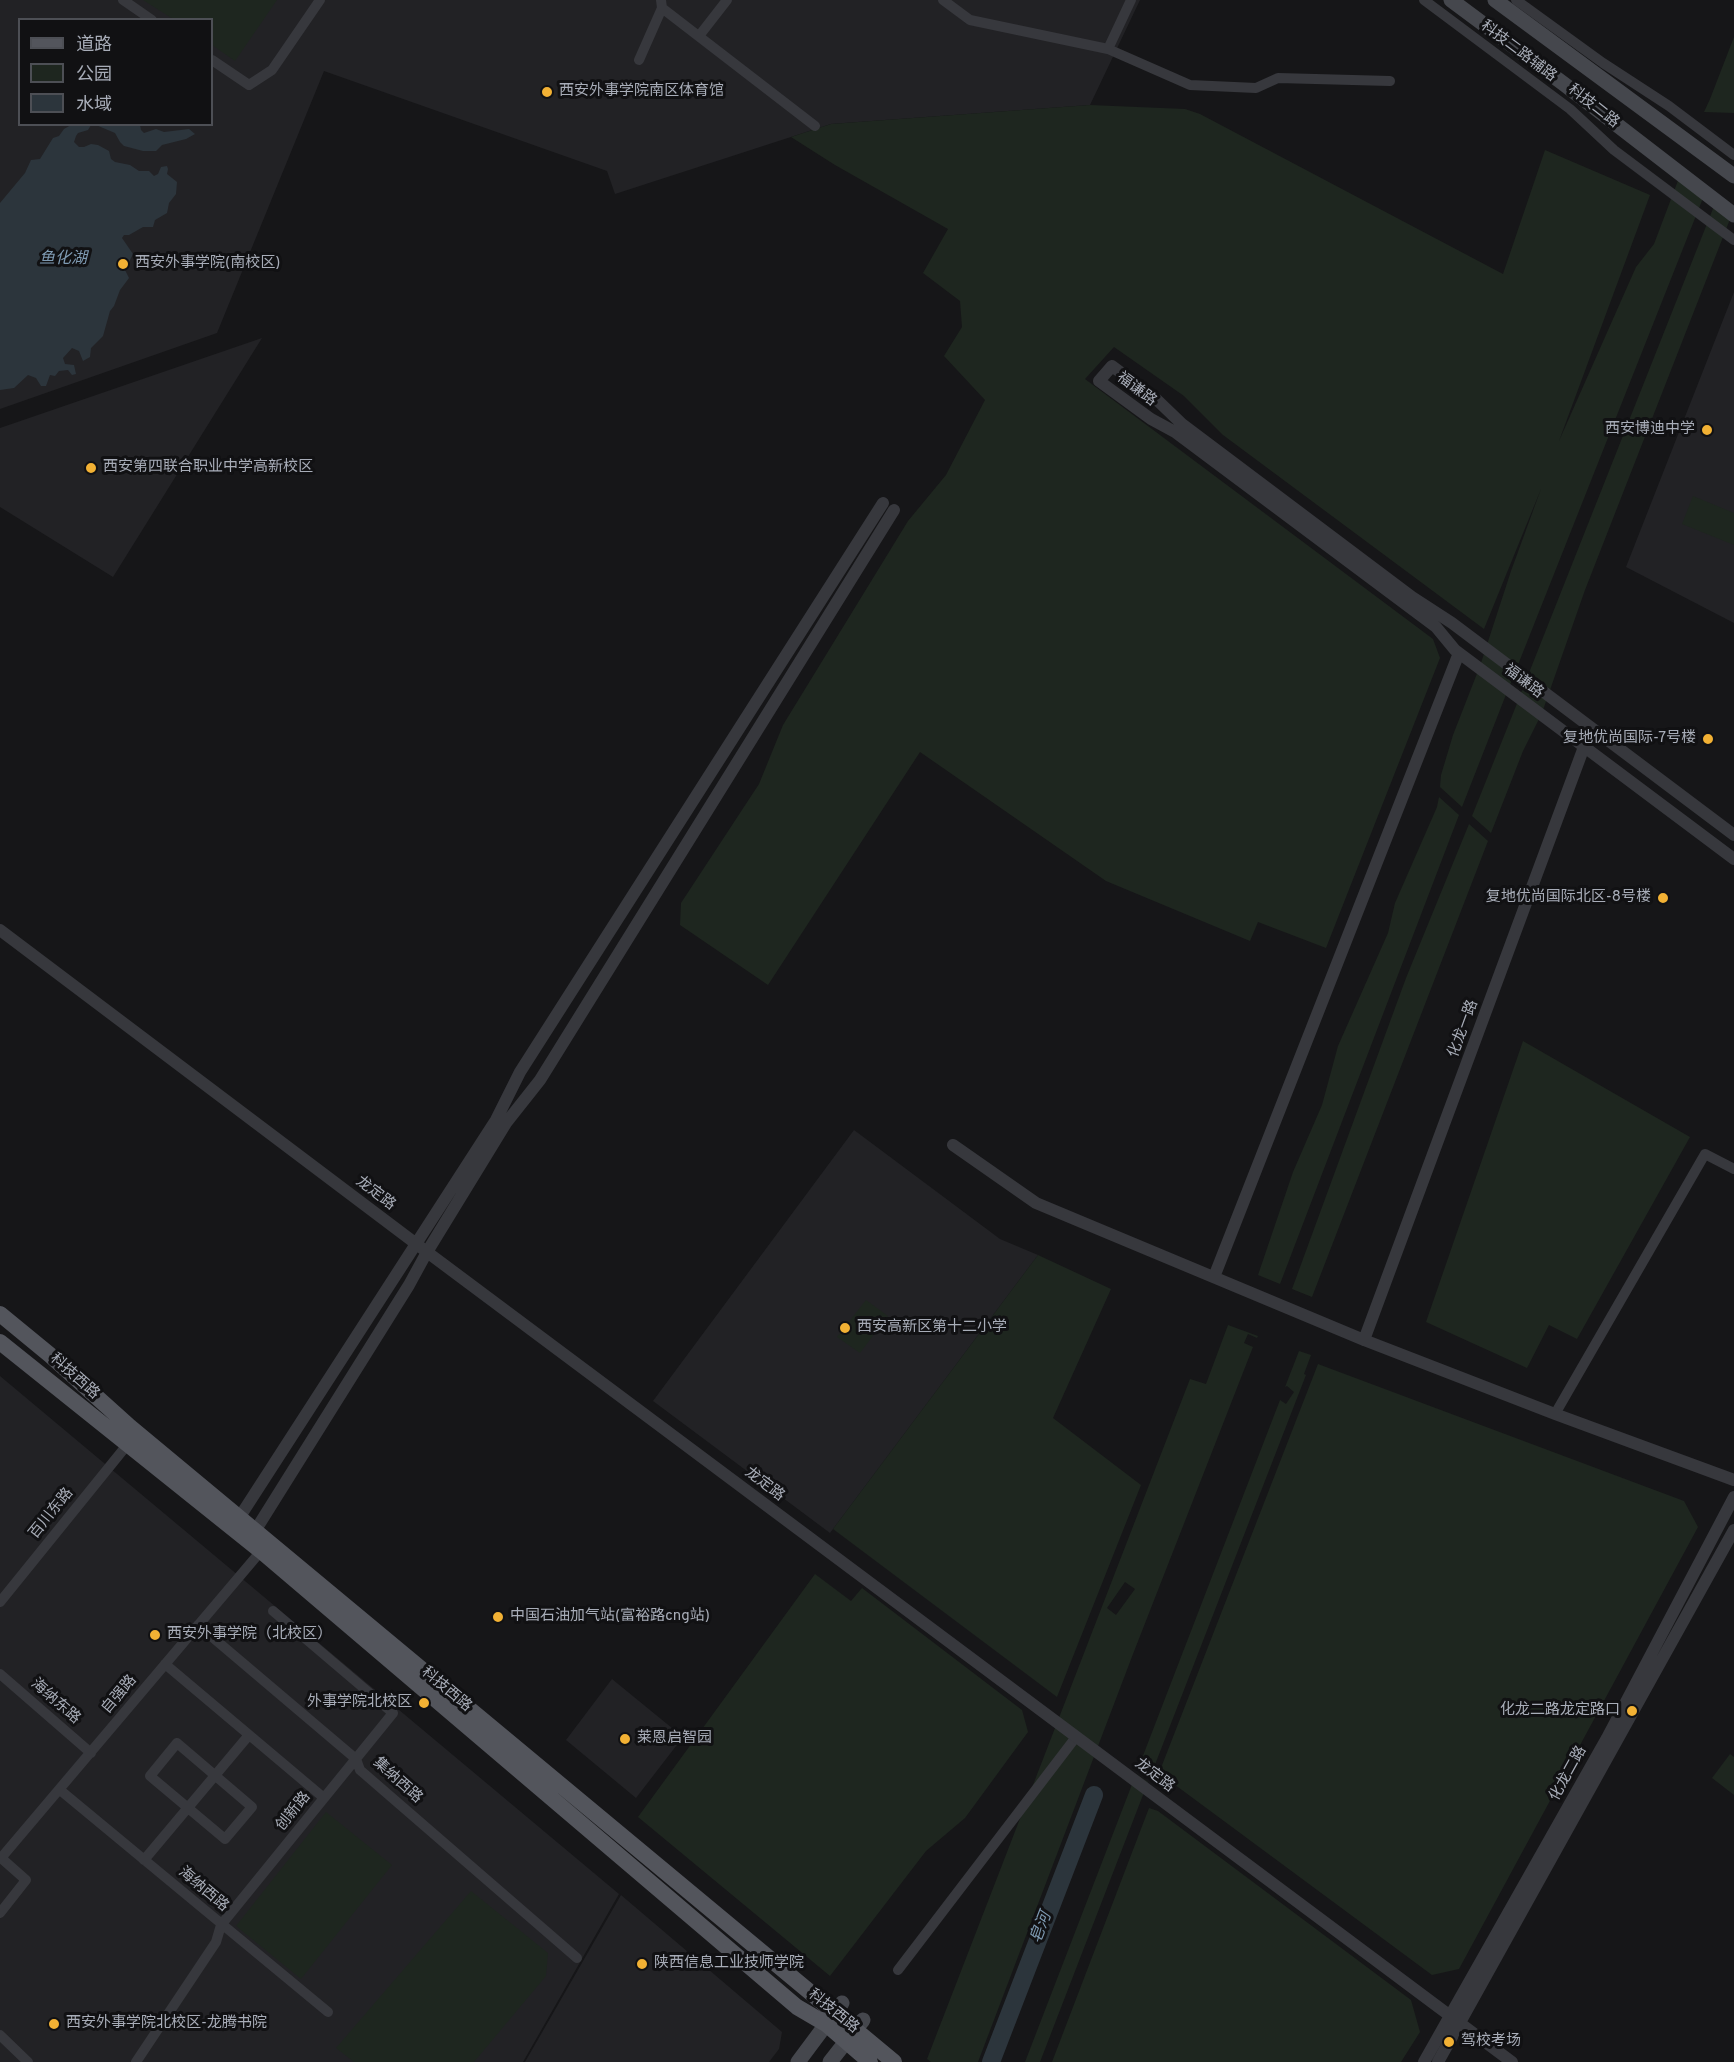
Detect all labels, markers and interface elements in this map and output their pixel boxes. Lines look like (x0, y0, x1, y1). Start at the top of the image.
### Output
legend (18, 18, 213, 126)
street label: 科技二路辅路 (1477, 18, 1559, 86)
text: 道路 (76, 34, 112, 57)
text: 公园 (76, 64, 112, 87)
street label: 科技二路 (1564, 81, 1622, 133)
place label: 西安外事学院南区体育馆 (559, 83, 724, 101)
marker: 西安外事学院南区体育馆 (540, 85, 554, 99)
text: 水域 (76, 94, 112, 117)
water label: 鱼化湖 (39, 250, 87, 270)
place label: 西安外事学院(南校区) (135, 255, 280, 273)
marker: 西安外事学院(南校区) (116, 257, 130, 271)
street label: 福谦路 (1113, 369, 1159, 411)
place label: 西安博迪中学 (1605, 421, 1695, 439)
marker: 西安博迪中学 (1700, 423, 1714, 437)
place label: 西安第四联合职业中学高新校区 (103, 459, 313, 477)
marker: 西安第四联合职业中学高新校区 (84, 461, 98, 475)
street label: 福谦路 (1500, 661, 1546, 703)
place label: 复地优尚国际-7号楼 (1563, 730, 1696, 748)
marker: 复地优尚国际-7号楼 (1701, 732, 1715, 746)
place label: 复地优尚国际北区-8号楼 (1486, 889, 1651, 907)
marker: 复地优尚国际北区-8号楼 (1656, 891, 1670, 905)
street label: 化龙一路 (1445, 998, 1483, 1060)
street label: 龙定路 (352, 1173, 398, 1215)
place label: 西安高新区第十二小学 (857, 1319, 1007, 1337)
marker: 西安高新区第十二小学 (838, 1321, 852, 1335)
street label: 科技西路 (46, 1350, 102, 1404)
street label: 龙定路 (741, 1464, 787, 1506)
street label: 百川东路 (26, 1485, 78, 1543)
place label: 中国石油加气站(富裕路cng站) (510, 1608, 710, 1626)
marker: 中国石油加气站(富裕路cng站) (491, 1610, 505, 1624)
place label: 西安外事学院（北校区） (167, 1626, 332, 1644)
marker: 西安外事学院（北校区） (148, 1628, 162, 1642)
street label: 科技西路 (417, 1664, 475, 1716)
street label: 自强路 (99, 1672, 141, 1718)
street label: 海纳东路 (26, 1676, 84, 1728)
place label: 外事学院北校区 (307, 1694, 412, 1712)
marker: 外事学院北校区 (417, 1696, 431, 1710)
place label: 化龙二路龙定路口 (1500, 1702, 1620, 1720)
marker: 化龙二路龙定路口 (1625, 1704, 1639, 1718)
place label: 莱恩启智园 (637, 1730, 712, 1748)
marker: 莱恩启智园 (618, 1732, 632, 1746)
street label: 化龙二路 (1547, 1743, 1591, 1805)
street label: 集纳西路 (369, 1754, 425, 1808)
street label: 龙定路 (1131, 1755, 1177, 1797)
street label: 创新路 (273, 1789, 315, 1835)
street label: 海纳西路 (174, 1864, 232, 1916)
water label: 皂河 (1027, 1910, 1057, 1946)
place label: 陕西信息工业技师学院 (654, 1955, 804, 1973)
marker: 陕西信息工业技师学院 (635, 1957, 649, 1971)
street label: 科技西路 (804, 1986, 862, 2038)
place label: 西安外事学院北校区-龙腾书院 (66, 2015, 267, 2033)
marker: 西安外事学院北校区-龙腾书院 (47, 2017, 61, 2031)
place label: 驾校考场 (1461, 2033, 1521, 2051)
marker: 驾校考场 (1442, 2035, 1456, 2049)

